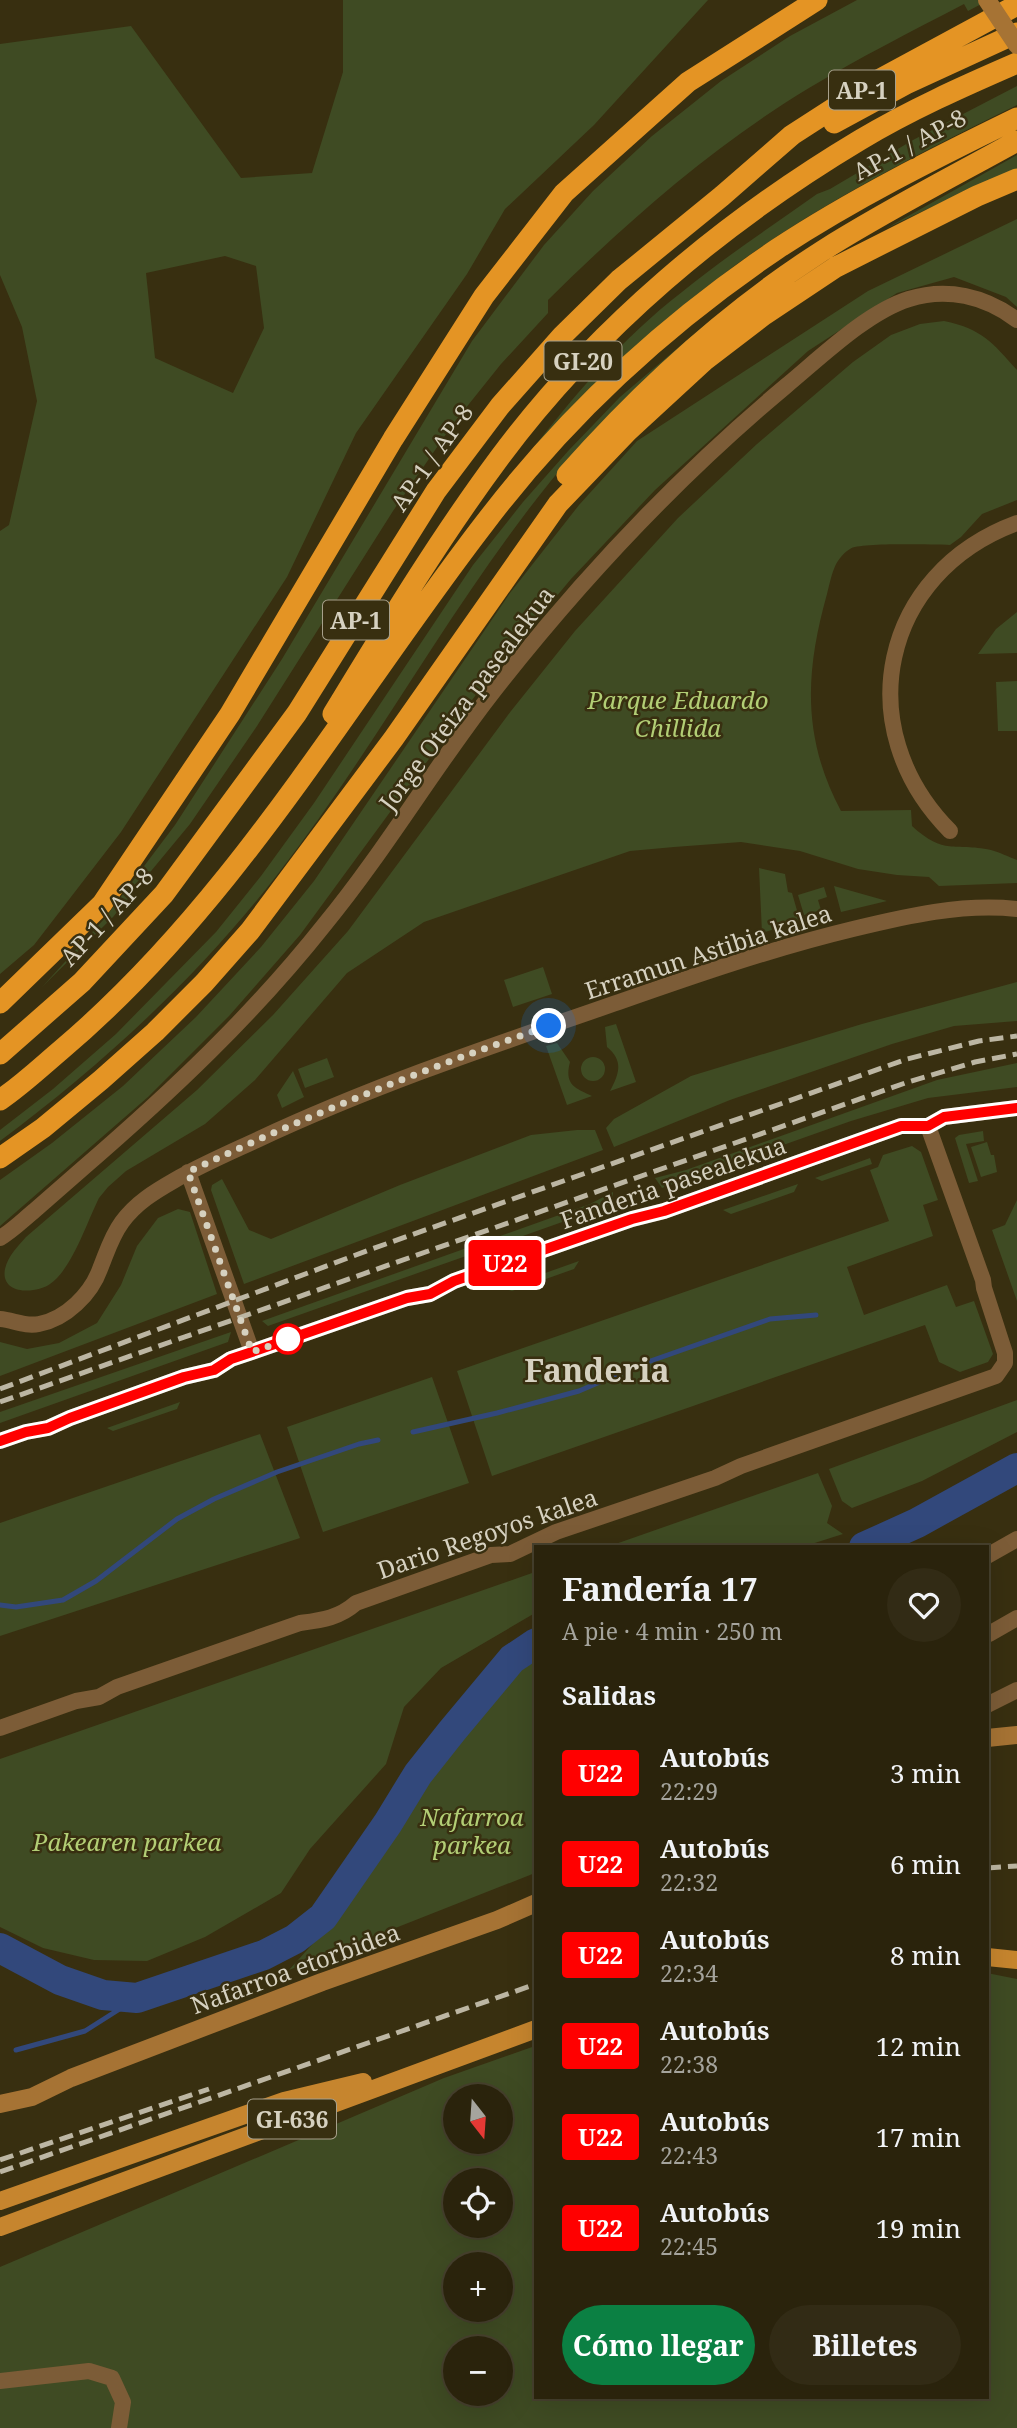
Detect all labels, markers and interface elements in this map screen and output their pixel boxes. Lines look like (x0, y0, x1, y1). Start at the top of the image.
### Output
road number: AP-1 (829, 71, 895, 110)
street label: AP-1 / AP-8 (847, 100, 971, 188)
road number: GI-20 (544, 342, 622, 380)
street label: AP-1 / AP-8 (382, 397, 480, 517)
street label: Jorge Oteiza pasealekua (370, 579, 561, 818)
road number: AP-1 (323, 600, 389, 640)
park label: Parque Eduardo Chillida (587, 683, 768, 744)
street label: AP-1 / AP-8 (52, 859, 160, 973)
street label: Erramun Astibia kalea (580, 896, 836, 1006)
your location (531, 1008, 566, 1043)
street label: Fanderia pasealekua (556, 1128, 790, 1236)
line badge: U22 (465, 1240, 545, 1286)
text: U22 (482, 1246, 528, 1279)
unlabelled marker (273, 1324, 303, 1354)
district label: Fanderia (524, 1348, 670, 1391)
street label: Dario Regoyos kalea (373, 1480, 601, 1586)
text: Fandería 17 (562, 1566, 758, 1611)
button: heart (887, 1568, 961, 1642)
text: A pie · 4 min · 250 m (562, 1615, 782, 1647)
text: Salidas (562, 1677, 656, 1713)
text: Autobús (660, 1739, 770, 1775)
text: 3 min (890, 1755, 961, 1791)
text: U22 (578, 1756, 623, 1789)
text: 22:29 (660, 1775, 718, 1807)
park label: Nafarroa parkea (419, 1800, 524, 1861)
park label: Pakearen parkea (32, 1825, 221, 1858)
text: Autobús (660, 1830, 770, 1866)
text: 6 min (890, 1846, 961, 1882)
text: U22 (578, 1847, 623, 1880)
text: 22:32 (660, 1866, 718, 1898)
street label: Nafarroa etorbidea (186, 1915, 404, 2021)
text: Autobús (660, 1921, 770, 1957)
text: 8 min (890, 1937, 961, 1973)
text: U22 (578, 1938, 623, 1971)
text: 22:34 (660, 1957, 718, 1989)
text: Autobús (660, 2012, 770, 2048)
text: 12 min (876, 2028, 961, 2064)
text: U22 (578, 2029, 623, 2062)
text: 22:38 (660, 2048, 718, 2080)
north arrow (443, 2084, 513, 2154)
map controls (443, 2084, 513, 2406)
road number: GI-636 (248, 2100, 336, 2138)
text: Autobús (660, 2103, 770, 2139)
text: 17 min (876, 2119, 961, 2155)
text: U22 (578, 2120, 623, 2153)
text: 22:43 (660, 2139, 718, 2171)
button: locate (443, 2168, 513, 2238)
text: Autobús (660, 2194, 770, 2230)
text: 19 min (876, 2210, 961, 2246)
text: U22 (578, 2211, 623, 2244)
text: 22:45 (660, 2230, 718, 2262)
button: + (443, 2252, 513, 2322)
button: Cómo llegar (562, 2305, 755, 2385)
button: Billetes (769, 2305, 961, 2385)
button: − (443, 2336, 513, 2406)

